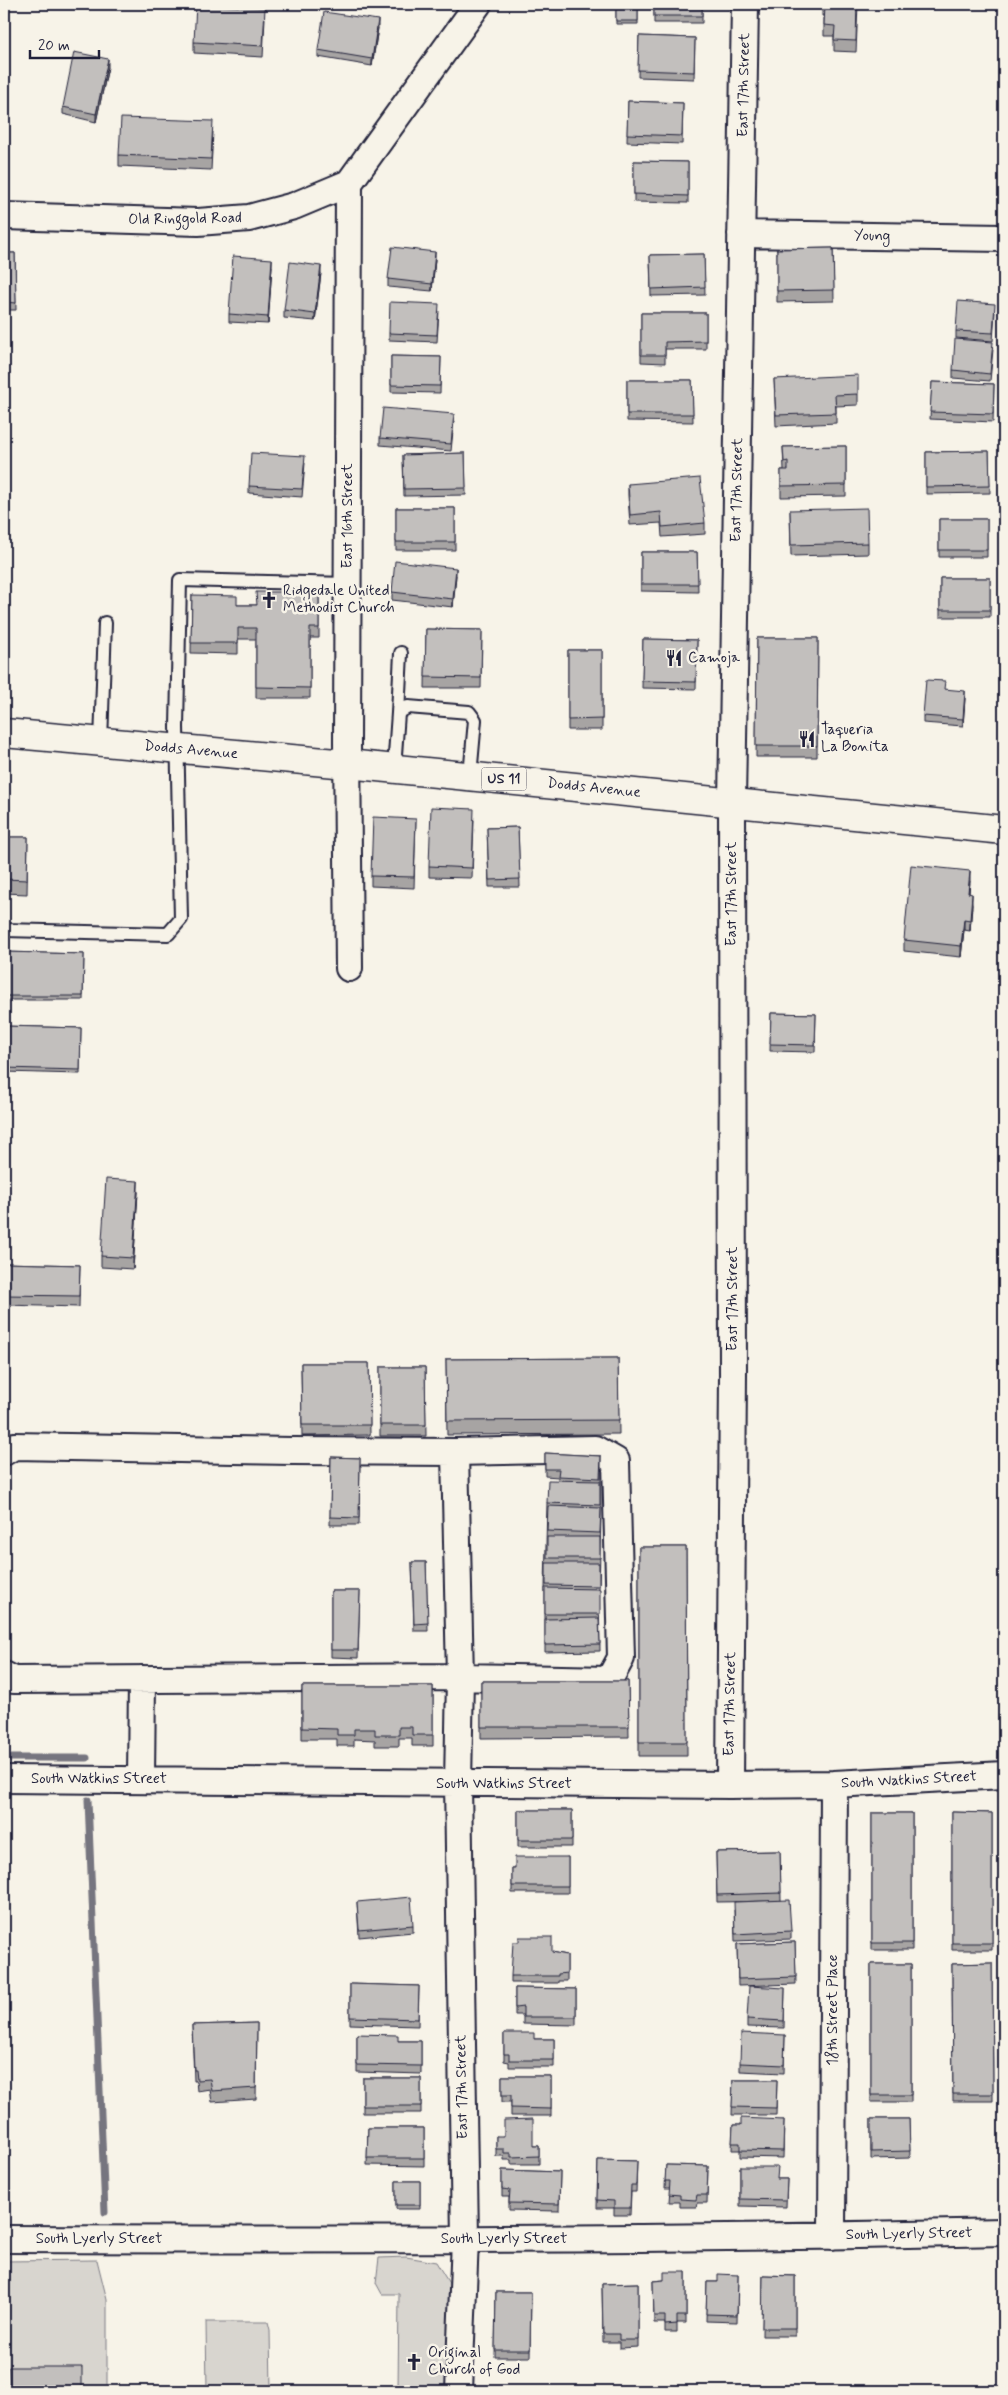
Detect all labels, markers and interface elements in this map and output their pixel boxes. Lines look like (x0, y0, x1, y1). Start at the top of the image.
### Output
scale bar (30, 28, 99, 60)
street label: East 17th Street (733, 32, 755, 137)
text: 20 m (38, 36, 70, 56)
street label: Old Ringgold Road (128, 208, 242, 231)
street label: Young (854, 226, 890, 247)
street label: East 17th Street (726, 437, 748, 542)
street label: East 16th Street (338, 463, 358, 569)
place label: Ridgedale United Methodist Church (283, 581, 395, 618)
church icon: Ridgedale United Methodist Church (259, 590, 279, 610)
restaurant icon: Camoja (664, 648, 684, 668)
place label: Camoja (688, 648, 741, 668)
place label: Taqueria La Bonita (821, 720, 889, 757)
restaurant icon: Taqueria La Bonita (797, 729, 817, 749)
street label: Dodds Avenue (143, 736, 239, 764)
road number: US 11 (482, 768, 526, 791)
street label: Dodds Avenue (546, 773, 642, 803)
street label: East 17th Street (722, 842, 742, 946)
street label: East 17th Street (723, 1247, 743, 1351)
street label: East 17th Street (719, 1651, 741, 1756)
street label: South Watkins Street (841, 1766, 977, 1794)
street label: South Watkins Street (31, 1769, 167, 1789)
street label: South Watkins Street (436, 1774, 572, 1794)
street label: 18th Street Place (823, 1954, 843, 2066)
street label: East 17th Street (451, 2034, 473, 2139)
street label: South Lyerly Street (846, 2223, 972, 2245)
street label: South Lyerly Street (36, 2229, 162, 2249)
street label: South Lyerly Street (441, 2229, 567, 2249)
place label: Original Church of God (428, 2343, 520, 2380)
church icon: Original Church of God (404, 2352, 424, 2372)

